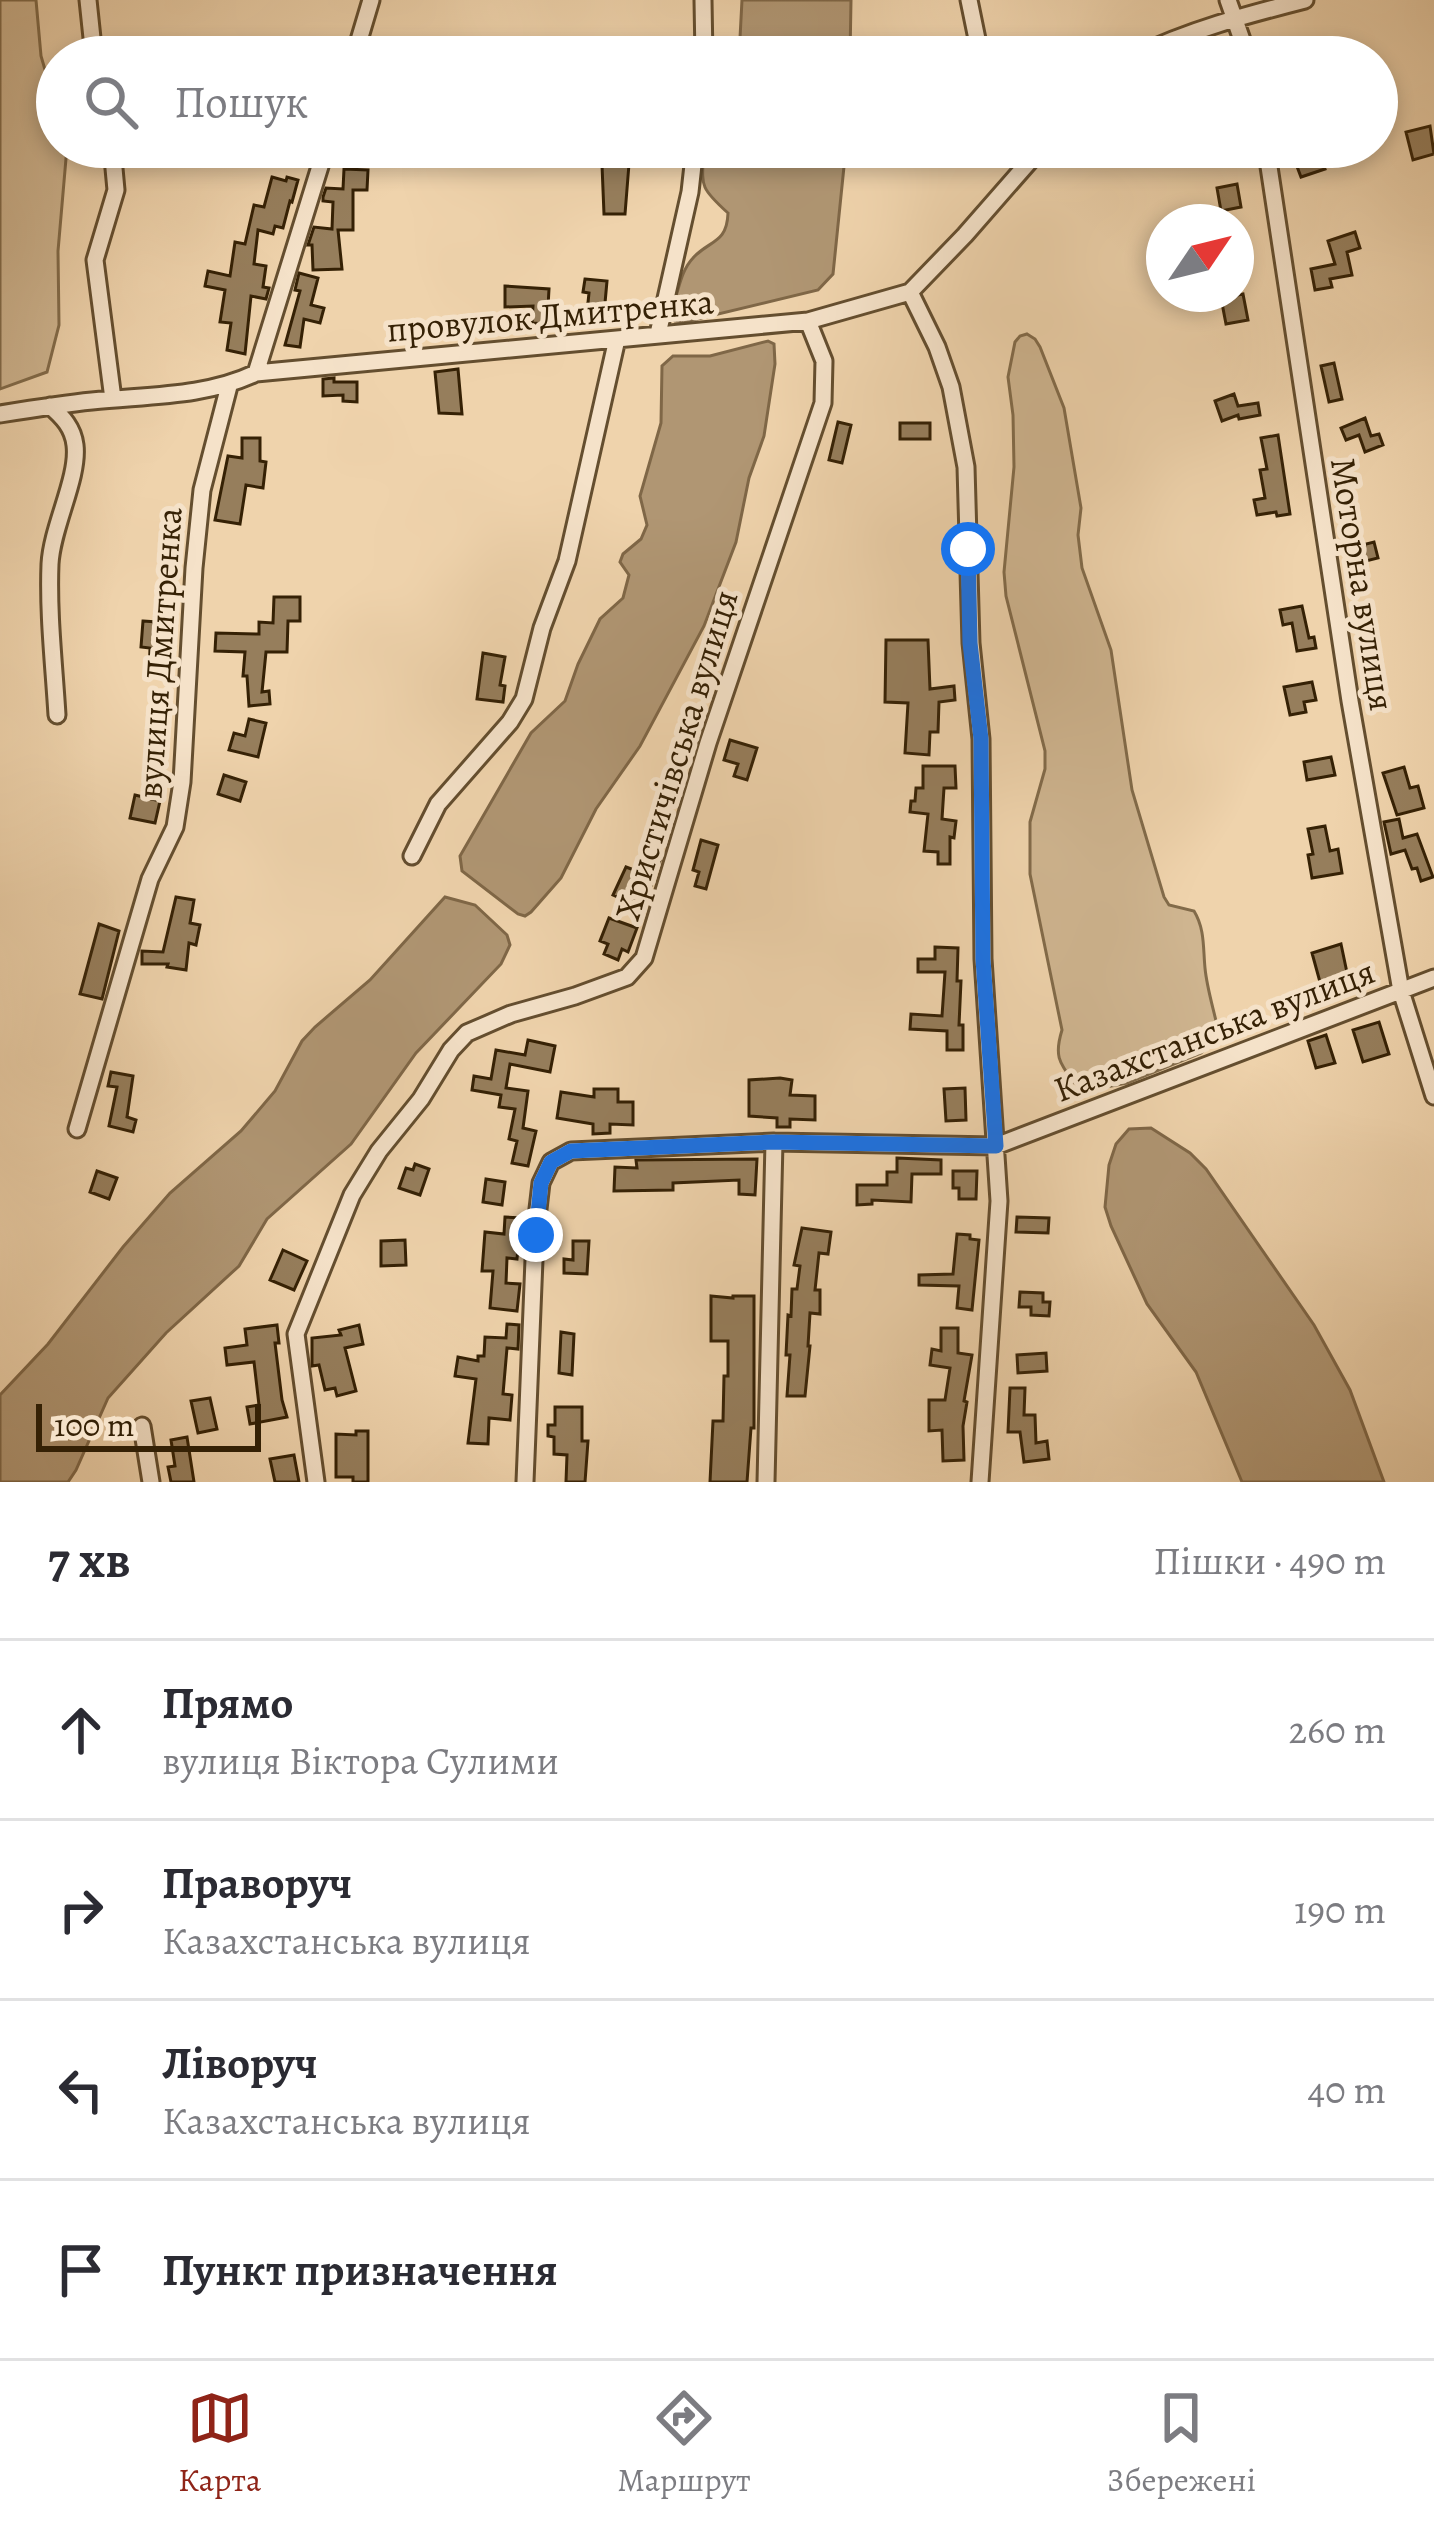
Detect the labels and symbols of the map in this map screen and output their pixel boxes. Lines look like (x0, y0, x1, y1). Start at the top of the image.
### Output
north arrow (1146, 204, 1254, 312)
street label: провулок Дмитренка (384, 276, 716, 354)
street label: Моторна вулиця (1319, 454, 1407, 714)
street label: вулиця Дмитренка (124, 505, 194, 800)
route start (941, 522, 995, 576)
street label: Христичівська вулиця (602, 584, 750, 926)
street label: Казахстанська вулиця (1046, 946, 1382, 1114)
route end (509, 1208, 563, 1262)
scale bar (36, 1398, 261, 1451)

